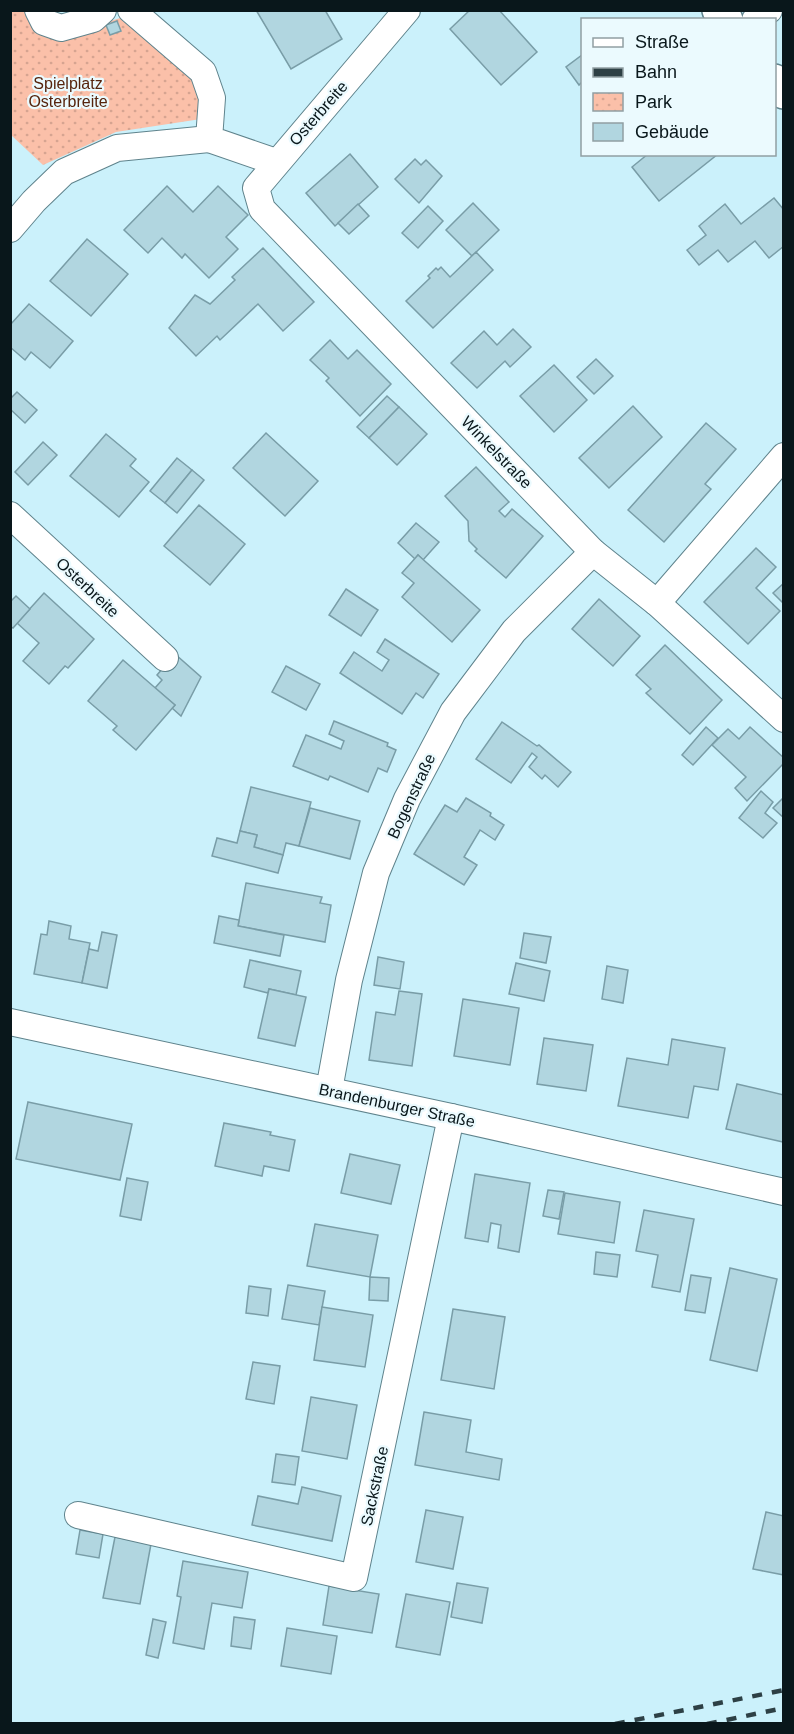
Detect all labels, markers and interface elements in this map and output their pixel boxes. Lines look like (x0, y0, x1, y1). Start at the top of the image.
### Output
legend (581, 18, 776, 156)
text: Straße (635, 32, 689, 52)
text: Bahn (635, 62, 677, 82)
park label: Spielplatz Osterbreite (28, 75, 108, 110)
street label: Osterbreite (286, 78, 351, 149)
text: Park (635, 92, 673, 112)
text: Gebäude (635, 122, 709, 142)
street label: Winkelstraße (458, 413, 535, 492)
street label: Osterbreite (53, 554, 122, 621)
street label: Bogenstraße (384, 751, 439, 841)
street label: Brandenburger Straße (317, 1081, 477, 1130)
street label: Sackstraße (358, 1445, 391, 1527)

